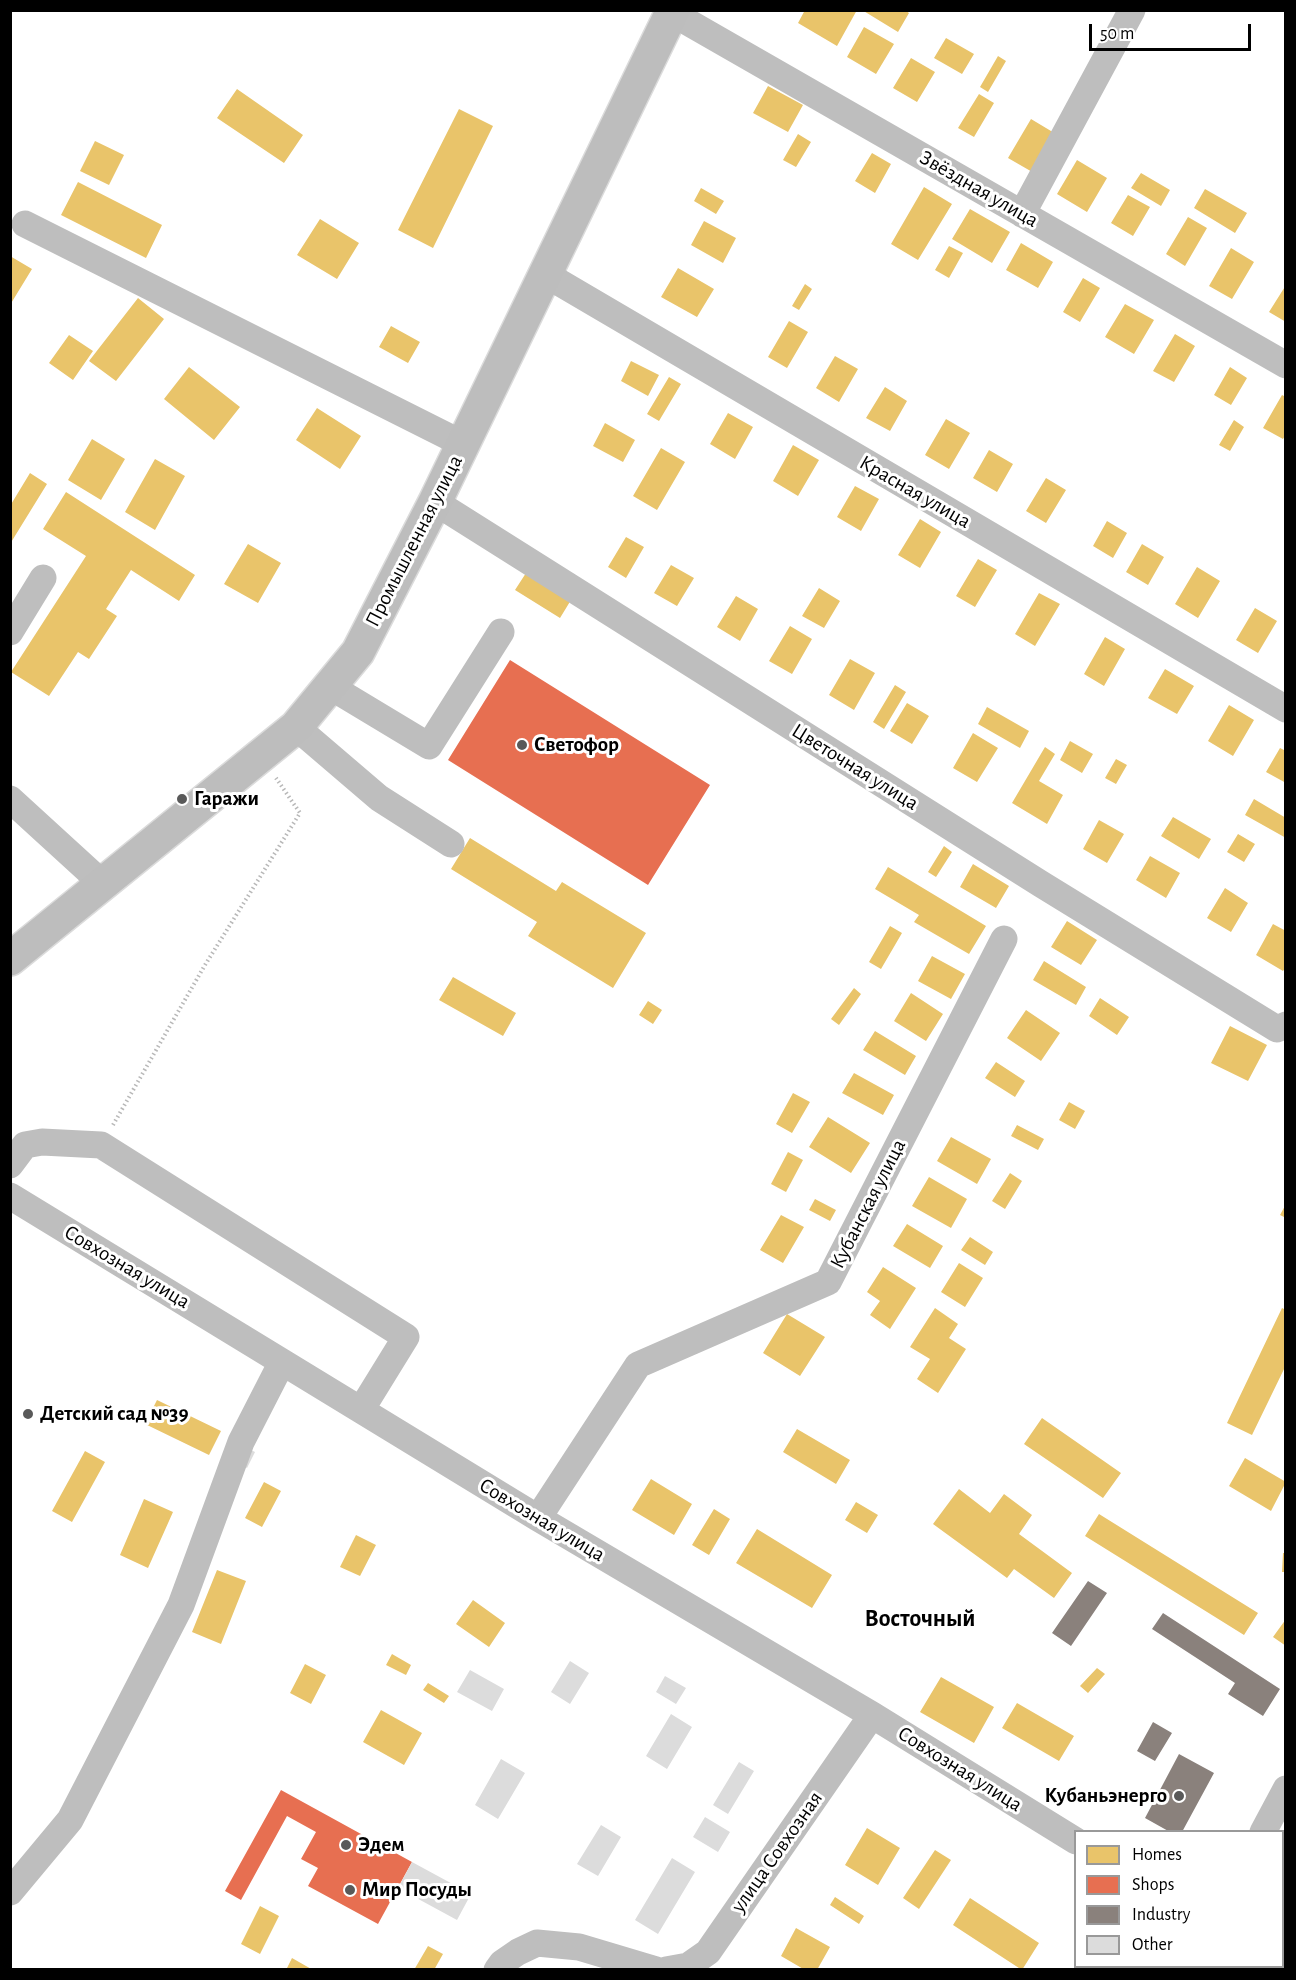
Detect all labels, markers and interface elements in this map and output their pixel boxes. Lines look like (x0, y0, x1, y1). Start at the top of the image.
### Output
scale bar (1092, 12, 1254, 50)
text: 50 m (1100, 25, 1134, 43)
street label: Звёздная улица (915, 145, 1043, 233)
street label: Красная улица (855, 450, 975, 534)
street label: Промышленная улица (360, 451, 468, 631)
street label: Цветочная улица (787, 718, 923, 816)
place label: Светофор (534, 732, 619, 758)
marker: Светофор (515, 738, 529, 752)
place label: Гаражи (194, 786, 259, 812)
marker: Гаражи (175, 792, 189, 806)
street label: Кубанская улица (825, 1135, 911, 1273)
street label: Совхозная улица (60, 1220, 194, 1314)
place label: Детский сад №39 (40, 1401, 189, 1427)
marker: Детский сад №39 (21, 1407, 35, 1421)
street label: Совхозная улица (475, 1473, 609, 1567)
district label: Восточный (865, 1605, 975, 1633)
street label: Совхозная улица (893, 1721, 1027, 1817)
place label: Кубаньэнерго (1045, 1783, 1167, 1809)
street label: улица Совхозная (726, 1787, 828, 1917)
marker: Кубаньэнерго (1172, 1789, 1186, 1803)
legend (1074, 1830, 1284, 1968)
place label: Эдем (358, 1832, 405, 1858)
marker: Эдем (339, 1838, 353, 1852)
text: Homes (1132, 1846, 1182, 1864)
text: Shops (1132, 1876, 1174, 1894)
place label: Мир Посуды (362, 1877, 472, 1903)
marker: Мир Посуды (343, 1883, 357, 1897)
text: Industry (1132, 1906, 1191, 1924)
text: Other (1132, 1936, 1173, 1954)

